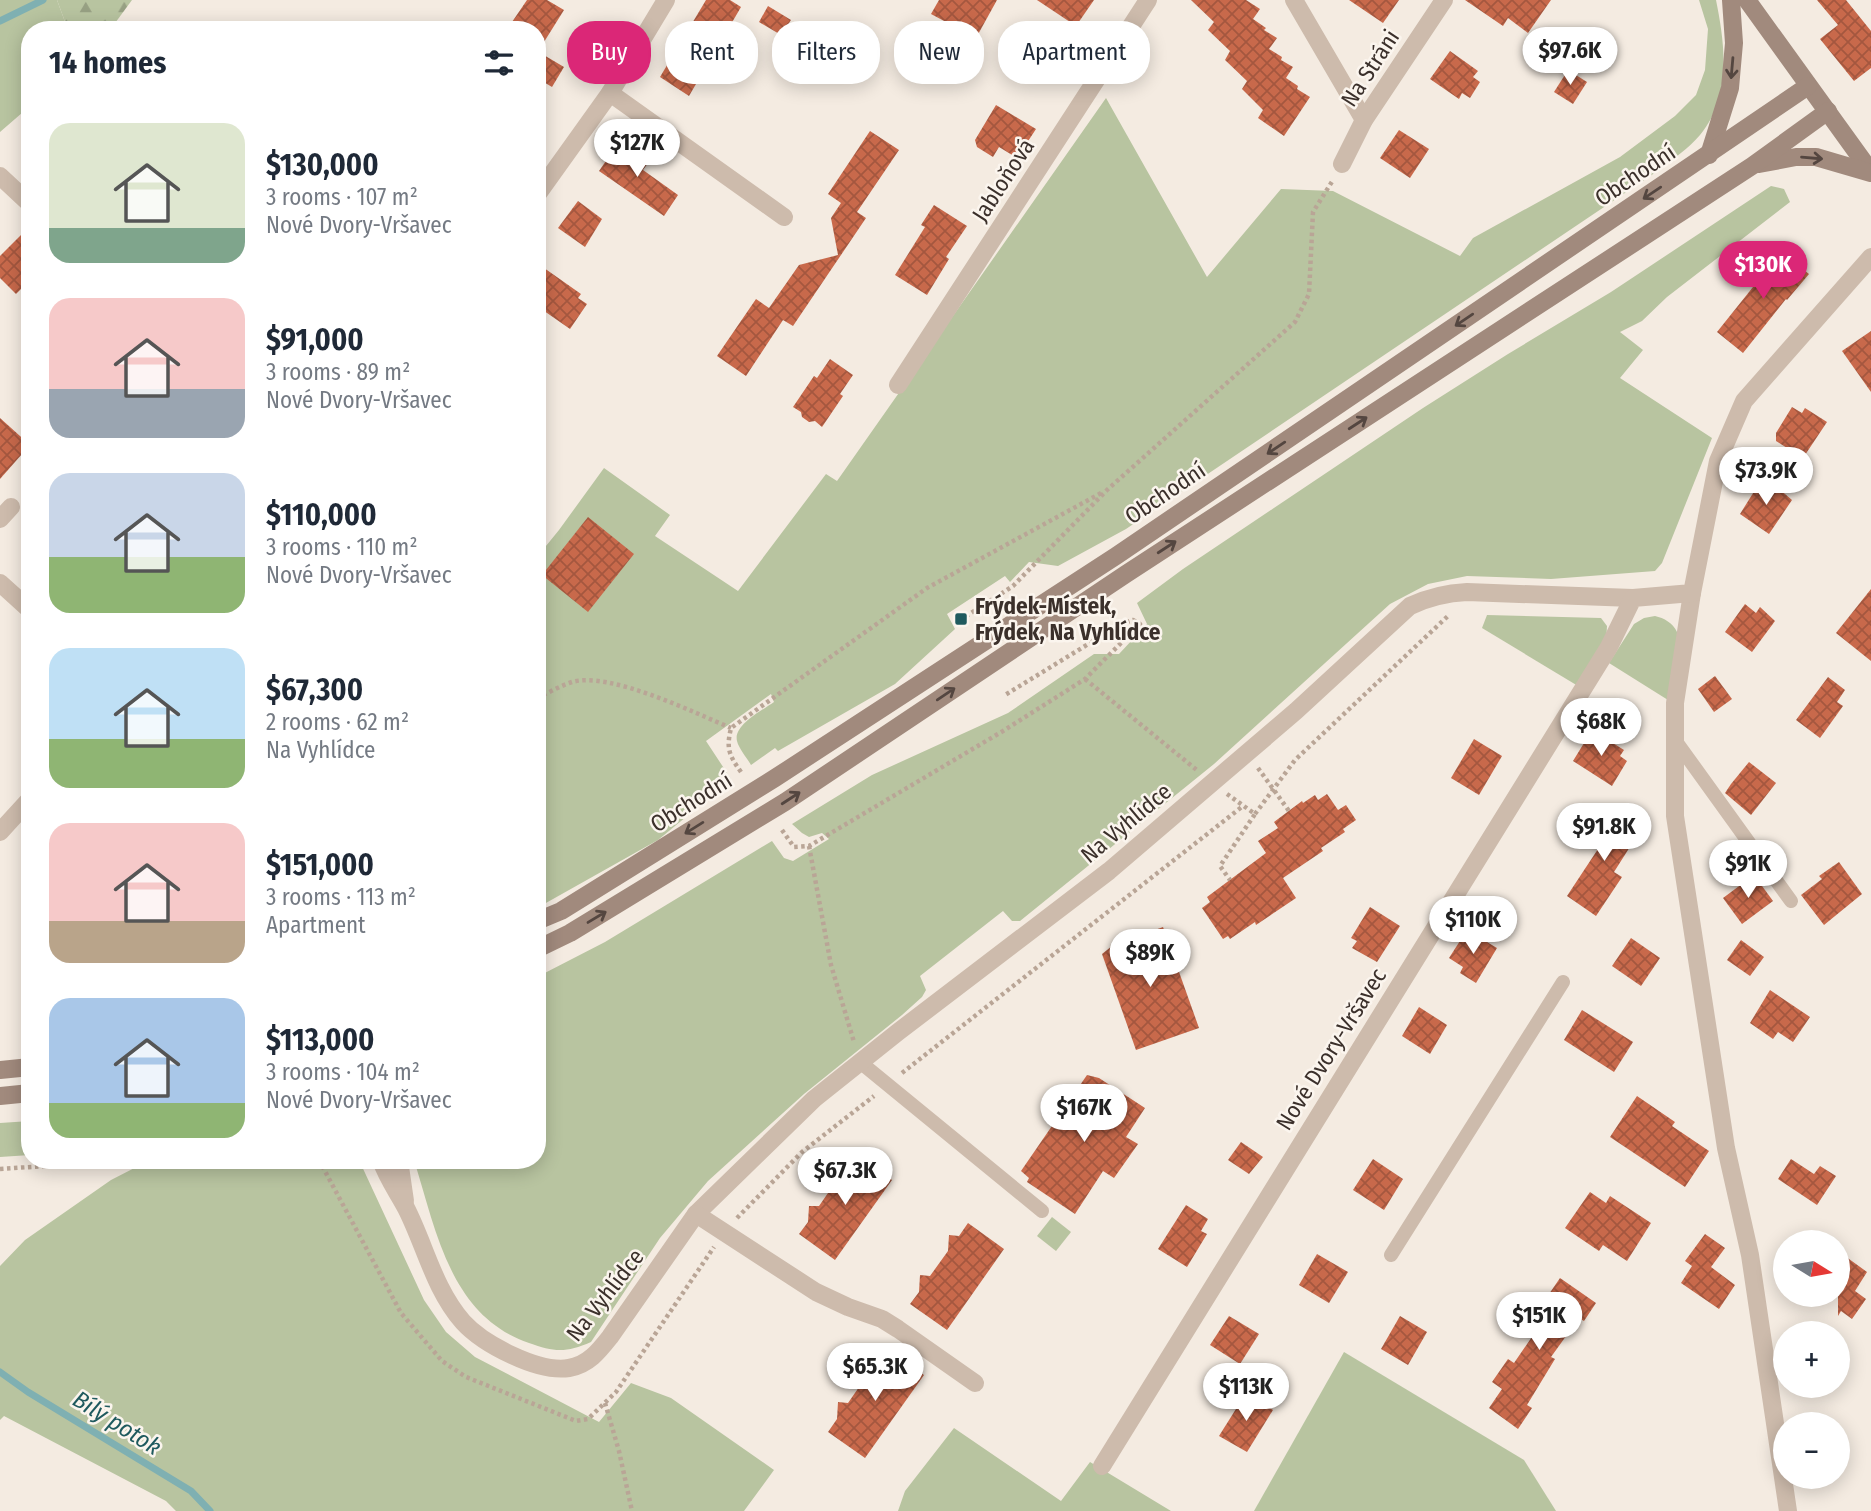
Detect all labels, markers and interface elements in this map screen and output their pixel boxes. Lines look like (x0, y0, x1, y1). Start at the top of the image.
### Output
chip: Buy (567, 21, 651, 84)
chip: Rent (665, 21, 758, 84)
chip: Filters (772, 21, 880, 84)
chip: New (894, 21, 984, 84)
chip: Apartment (998, 21, 1150, 84)
street label: Na Stráni (1335, 24, 1405, 112)
pin: $97.6K (1513, 28, 1627, 87)
text: $97.6K (1539, 36, 1601, 64)
icon: filters (480, 44, 518, 82)
text: 14 homes (49, 45, 166, 81)
one-way arrow (1725, 56, 1738, 79)
pin: $127K (588, 120, 686, 179)
text: $127K (610, 128, 664, 156)
street label: Jabloňová (966, 133, 1040, 227)
street label: Obchodní (1589, 138, 1681, 212)
text: $130,000 (266, 147, 379, 183)
icon: home (105, 151, 189, 235)
one-way arrow (1800, 152, 1823, 165)
text: 3 rooms · 107 m² (266, 183, 418, 211)
one-way arrow (1643, 186, 1663, 200)
text: Nové Dvory-Vršavec (266, 211, 452, 239)
pin: $130K (1714, 242, 1812, 301)
text: $130K (1734, 250, 1792, 278)
one-way arrow (1455, 313, 1474, 328)
text: $91,000 (266, 322, 364, 358)
icon: home (105, 326, 189, 410)
text: 3 rooms · 89 m² (266, 358, 410, 386)
text: Nové Dvory-Vršavec (266, 386, 452, 414)
one-way arrow (1348, 415, 1367, 430)
one-way arrow (1266, 441, 1286, 455)
pin: $73.9K (1709, 448, 1823, 507)
street label: Obchodní (1119, 456, 1211, 530)
text: $73.9K (1735, 456, 1797, 484)
text: $110,000 (266, 497, 377, 533)
icon: home (105, 501, 189, 585)
text: 3 rooms · 110 m² (266, 533, 417, 561)
one-way arrow (1157, 539, 1177, 553)
text: Nové Dvory-Vršavec (266, 561, 452, 589)
place label: Frýdek-Místek, Frýdek, Na Vyhlídce (975, 592, 1161, 646)
marker: Frýdek-Místek, Frýdek, Na Vyhlídce (953, 611, 969, 627)
text: $67,300 (266, 672, 363, 708)
icon: home (105, 676, 189, 760)
one-way arrow (936, 687, 955, 701)
pin: $68K (1560, 698, 1642, 758)
text: $68K (1577, 707, 1626, 735)
text: 2 rooms · 62 m² (266, 708, 409, 736)
text: Na Vyhlídce (266, 736, 375, 764)
street label: Obchodní (645, 766, 737, 838)
street label: Na Vyhlídce (1075, 777, 1177, 869)
one-way arrow (781, 791, 800, 805)
pin: $91.8K (1547, 804, 1661, 863)
text: $91.8K (1572, 812, 1636, 840)
one-way arrow (685, 822, 705, 836)
pin: $91K (1707, 841, 1789, 900)
text: $151,000 (266, 847, 374, 883)
text: $91K (1725, 849, 1771, 877)
icon: home (105, 851, 189, 935)
text: 3 rooms · 113 m² (266, 883, 416, 911)
pin: $110K (1424, 897, 1522, 956)
text: $110K (1445, 905, 1501, 933)
one-way arrow (587, 909, 607, 923)
text: Apartment (266, 911, 366, 939)
pin: $89K (1109, 930, 1191, 989)
text: $89K (1126, 938, 1174, 966)
street label: Nové Dvory-Vršavec (1270, 963, 1392, 1135)
text: $113,000 (266, 1022, 374, 1058)
icon: home (105, 1026, 189, 1110)
text: 3 rooms · 104 m² (266, 1058, 420, 1086)
pin: $167K (1035, 1084, 1133, 1144)
text: Nové Dvory-Vršavec (266, 1086, 452, 1114)
text: $167K (1056, 1093, 1112, 1121)
pin: $67.3K (788, 1148, 902, 1207)
text: $67.3K (814, 1156, 876, 1184)
north arrow (1773, 1230, 1850, 1307)
map controls (1773, 1230, 1850, 1489)
street label: Na Vyhlídce (560, 1243, 650, 1347)
pin: $151K (1490, 1292, 1588, 1352)
text: $151K (1512, 1301, 1566, 1329)
button: + (1773, 1321, 1850, 1398)
pin: $65.3K (818, 1344, 932, 1403)
text: $65.3K (843, 1352, 907, 1380)
pin: $113K (1197, 1364, 1295, 1423)
text: $113K (1219, 1372, 1273, 1400)
water label: Bílý potok (68, 1385, 166, 1461)
button: − (1773, 1412, 1850, 1489)

